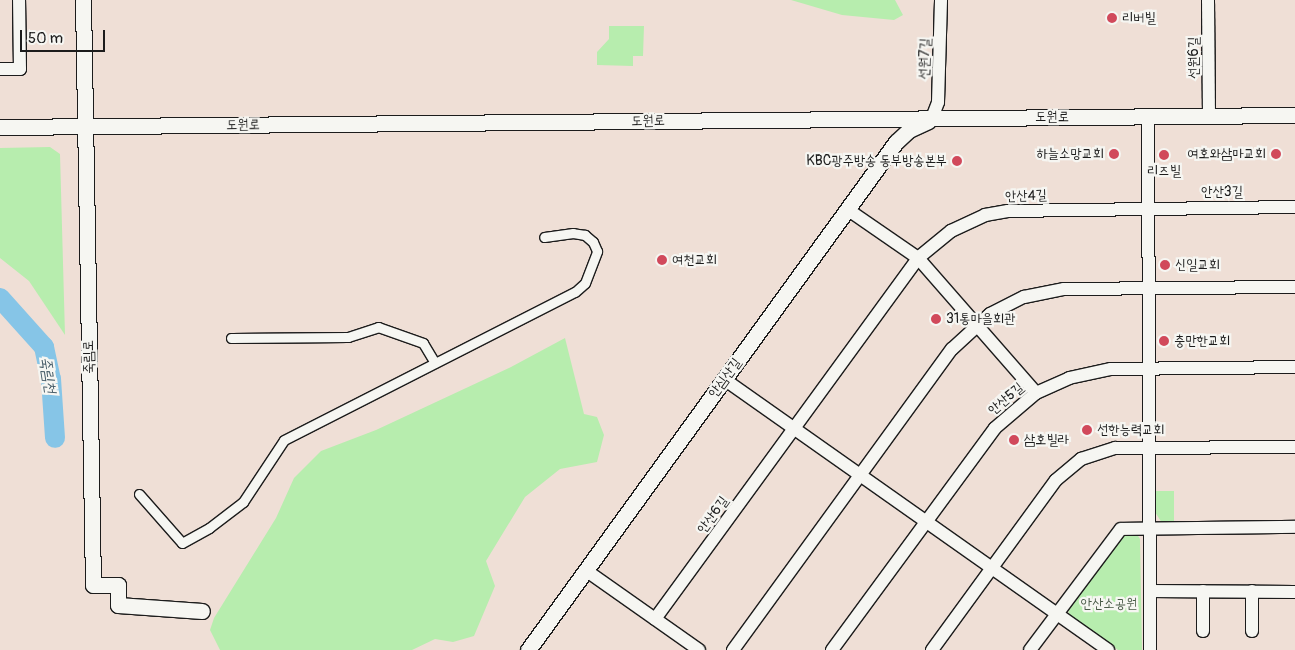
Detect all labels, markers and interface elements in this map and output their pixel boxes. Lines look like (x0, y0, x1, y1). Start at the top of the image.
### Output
place label: 리버빌 (1122, 10, 1156, 26)
marker: 리버빌 (1106, 12, 1118, 24)
scale bar (22, 20, 108, 52)
text: 50 m (28, 29, 63, 48)
street label: 선원6길 (1186, 37, 1202, 79)
street label: 선원7길 (916, 38, 934, 80)
street label: 도원로 (1035, 109, 1069, 125)
street label: 도원로 (631, 112, 665, 130)
street label: 도원로 (226, 116, 260, 134)
place label: 하늘소망교회 (1036, 146, 1104, 162)
place label: 여호와삼마교회 (1187, 146, 1266, 162)
marker: 하늘소망교회 (1108, 148, 1120, 160)
marker: 여호와삼마교회 (1270, 148, 1282, 160)
marker: 리즈빌 (1158, 149, 1170, 161)
place label: KBC광주방송 동부방송본부 (806, 153, 947, 169)
marker: KBC광주방송 동부방송본부 (951, 155, 963, 167)
place label: 리즈빌 (1147, 163, 1181, 179)
street label: 안산3길 (1201, 184, 1243, 200)
street label: 안산4길 (1005, 187, 1047, 205)
place label: 여천교회 (672, 252, 717, 268)
marker: 여천교회 (656, 254, 668, 266)
place label: 신일교회 (1175, 257, 1220, 273)
marker: 신일교회 (1159, 259, 1171, 271)
place label: 31통마을회관 (946, 311, 1016, 327)
marker: 31통마을회관 (930, 313, 942, 325)
place label: 충만한교회 (1174, 333, 1230, 349)
marker: 충만한교회 (1158, 335, 1170, 347)
street label: 죽림로 (80, 340, 98, 374)
street label: 안심산길 (705, 355, 745, 401)
water label: 죽림천 (36, 356, 60, 394)
street label: 안산5길 (985, 379, 1027, 419)
place label: 선한능력교회 (1097, 422, 1165, 438)
marker: 선한능력교회 (1081, 424, 1093, 436)
place label: 삼호빌라 (1024, 432, 1069, 448)
marker: 삼호빌라 (1008, 434, 1020, 446)
street label: 안산6길 (694, 493, 732, 537)
park label: 안산소공원 (1081, 596, 1137, 612)

